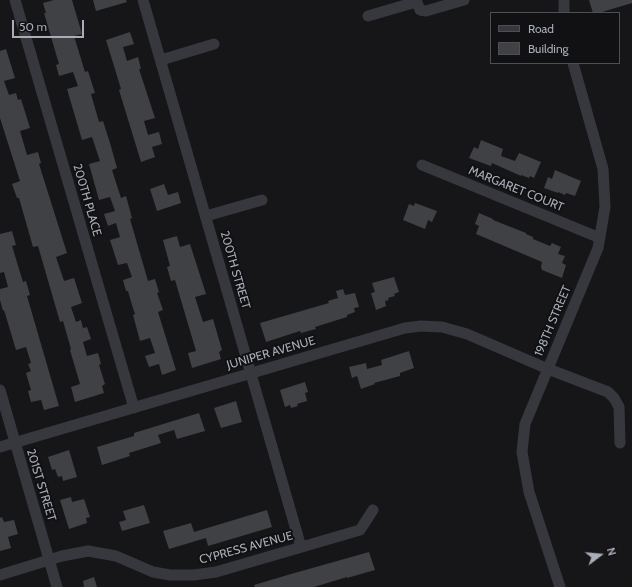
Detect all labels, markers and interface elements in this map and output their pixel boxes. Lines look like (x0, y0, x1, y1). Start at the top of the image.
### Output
scale bar (14, 12, 86, 38)
legend (490, 12, 620, 64)
text: 50 m (19, 19, 47, 34)
text: Road (528, 21, 554, 36)
text: Building (528, 41, 569, 56)
street label: 200TH PLACE (70, 162, 104, 238)
street label: MARGARET COURT (466, 163, 566, 215)
street label: 200TH STREET (217, 229, 253, 311)
street label: 198TH STREET (532, 283, 574, 359)
street label: JUNIPER AVENUE (225, 334, 317, 372)
street label: 201ST STREET (23, 447, 59, 523)
street label: CYPRESS AVENUE (198, 529, 294, 567)
north arrow (580, 535, 620, 575)
text: N (604, 546, 619, 557)

